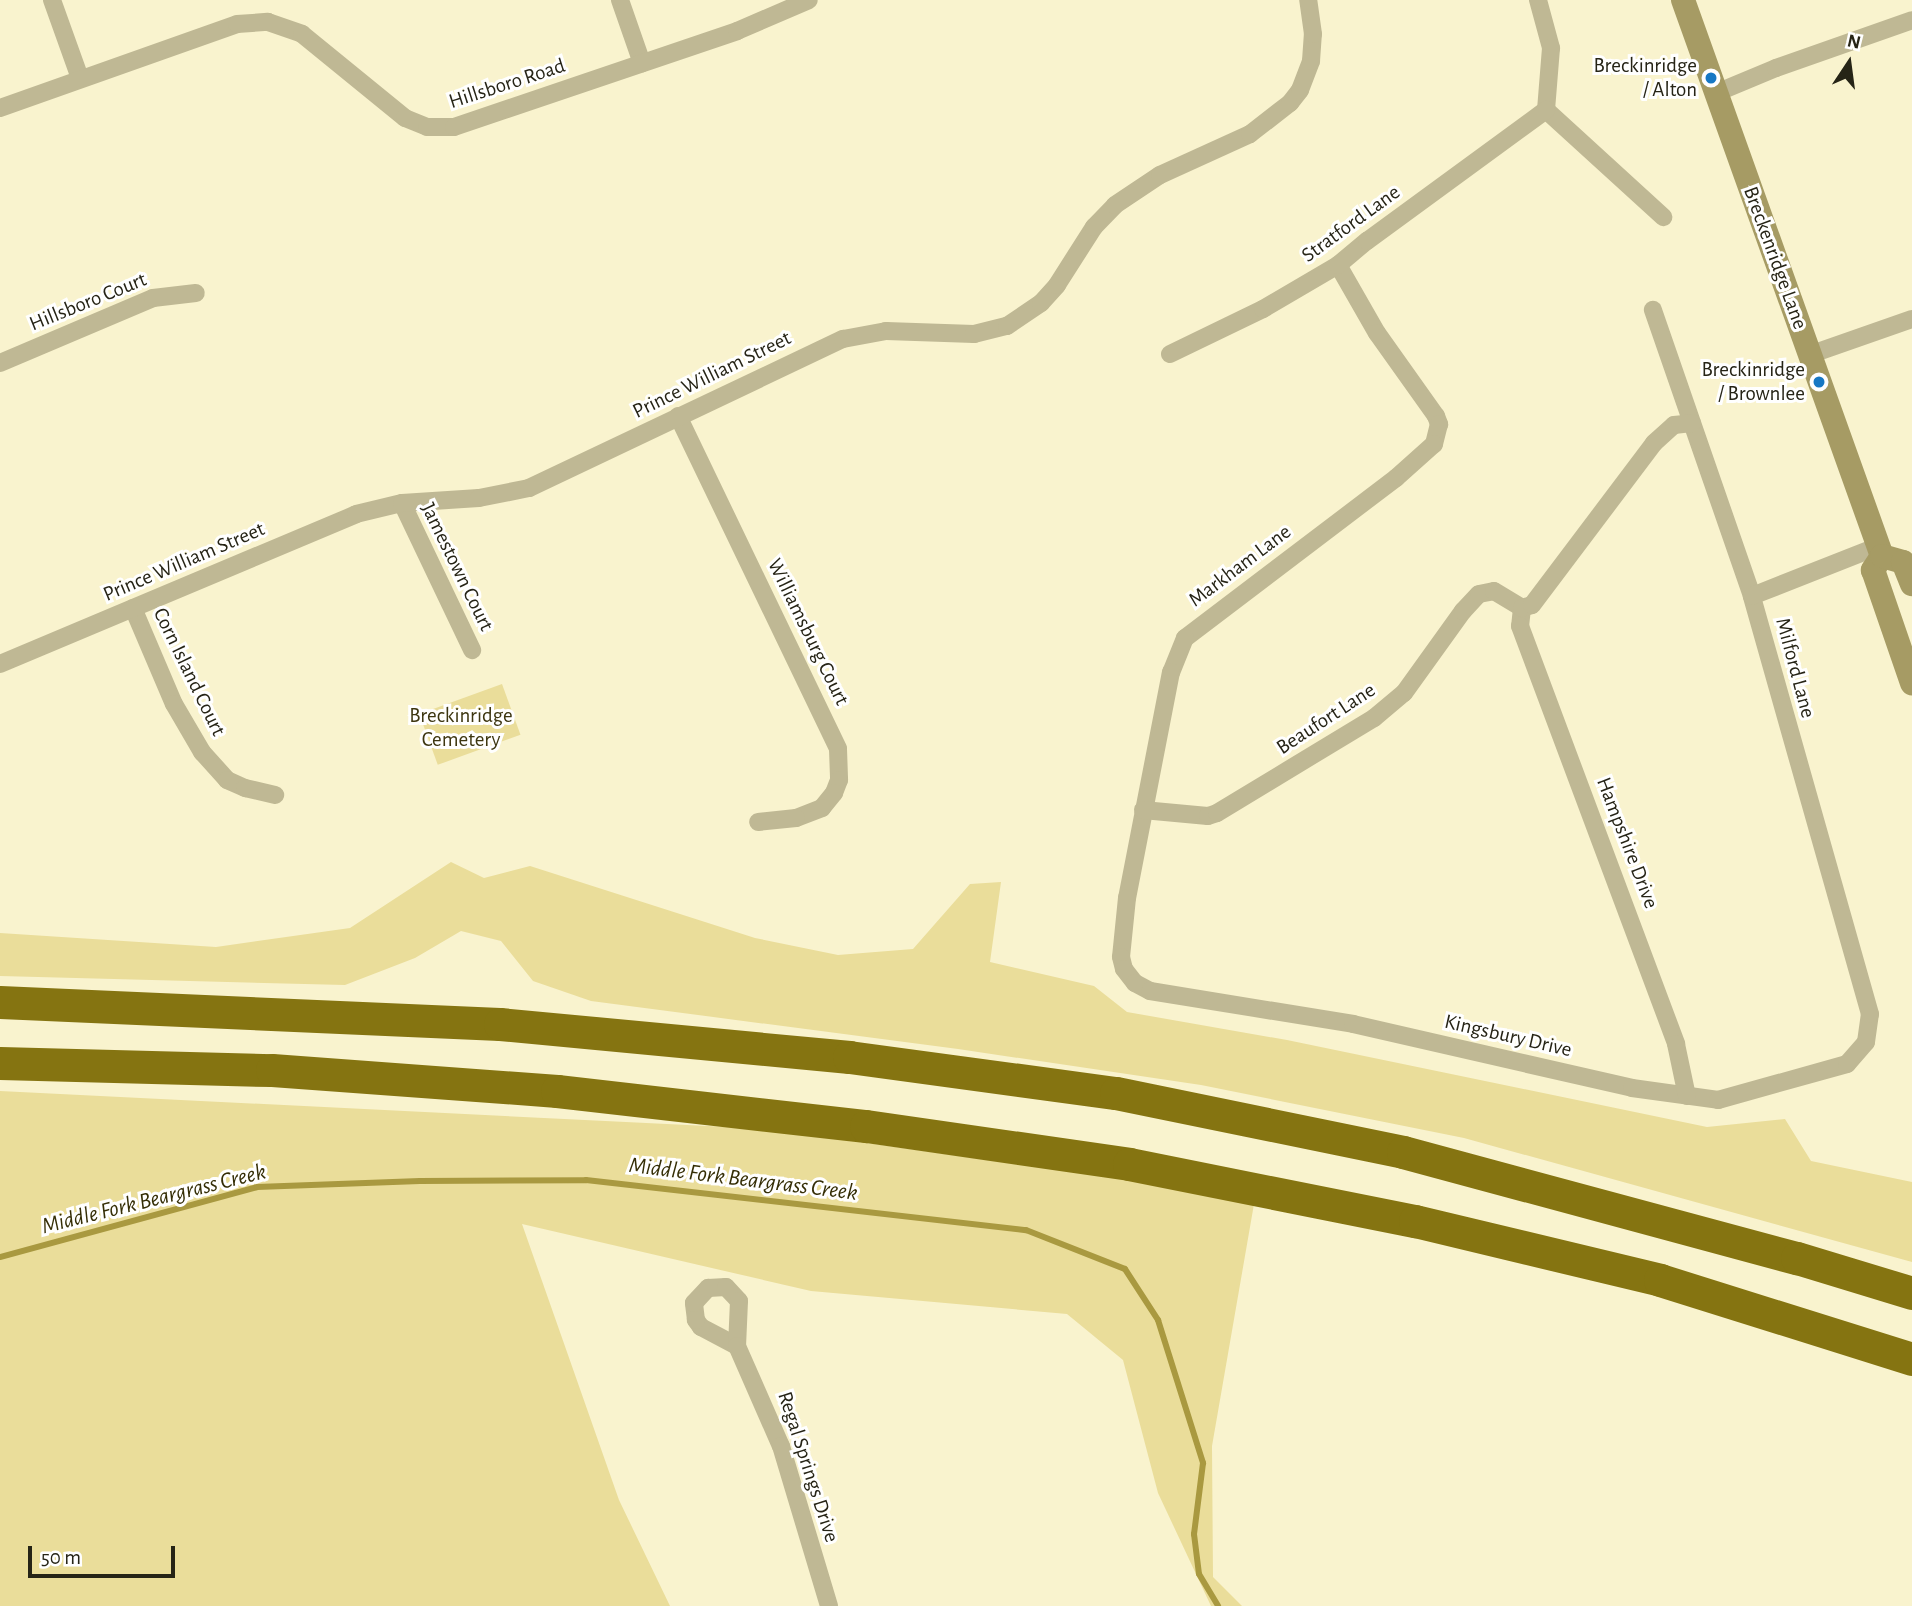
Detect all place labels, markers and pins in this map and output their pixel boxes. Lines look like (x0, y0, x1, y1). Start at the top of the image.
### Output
place label: Breckinridge / Alton (1593, 53, 1697, 103)
marker: Breckinridge / Alton (1703, 70, 1719, 86)
place label: Breckinridge / Brownlee (1701, 357, 1805, 407)
marker: Breckinridge / Brownlee (1811, 374, 1827, 390)

